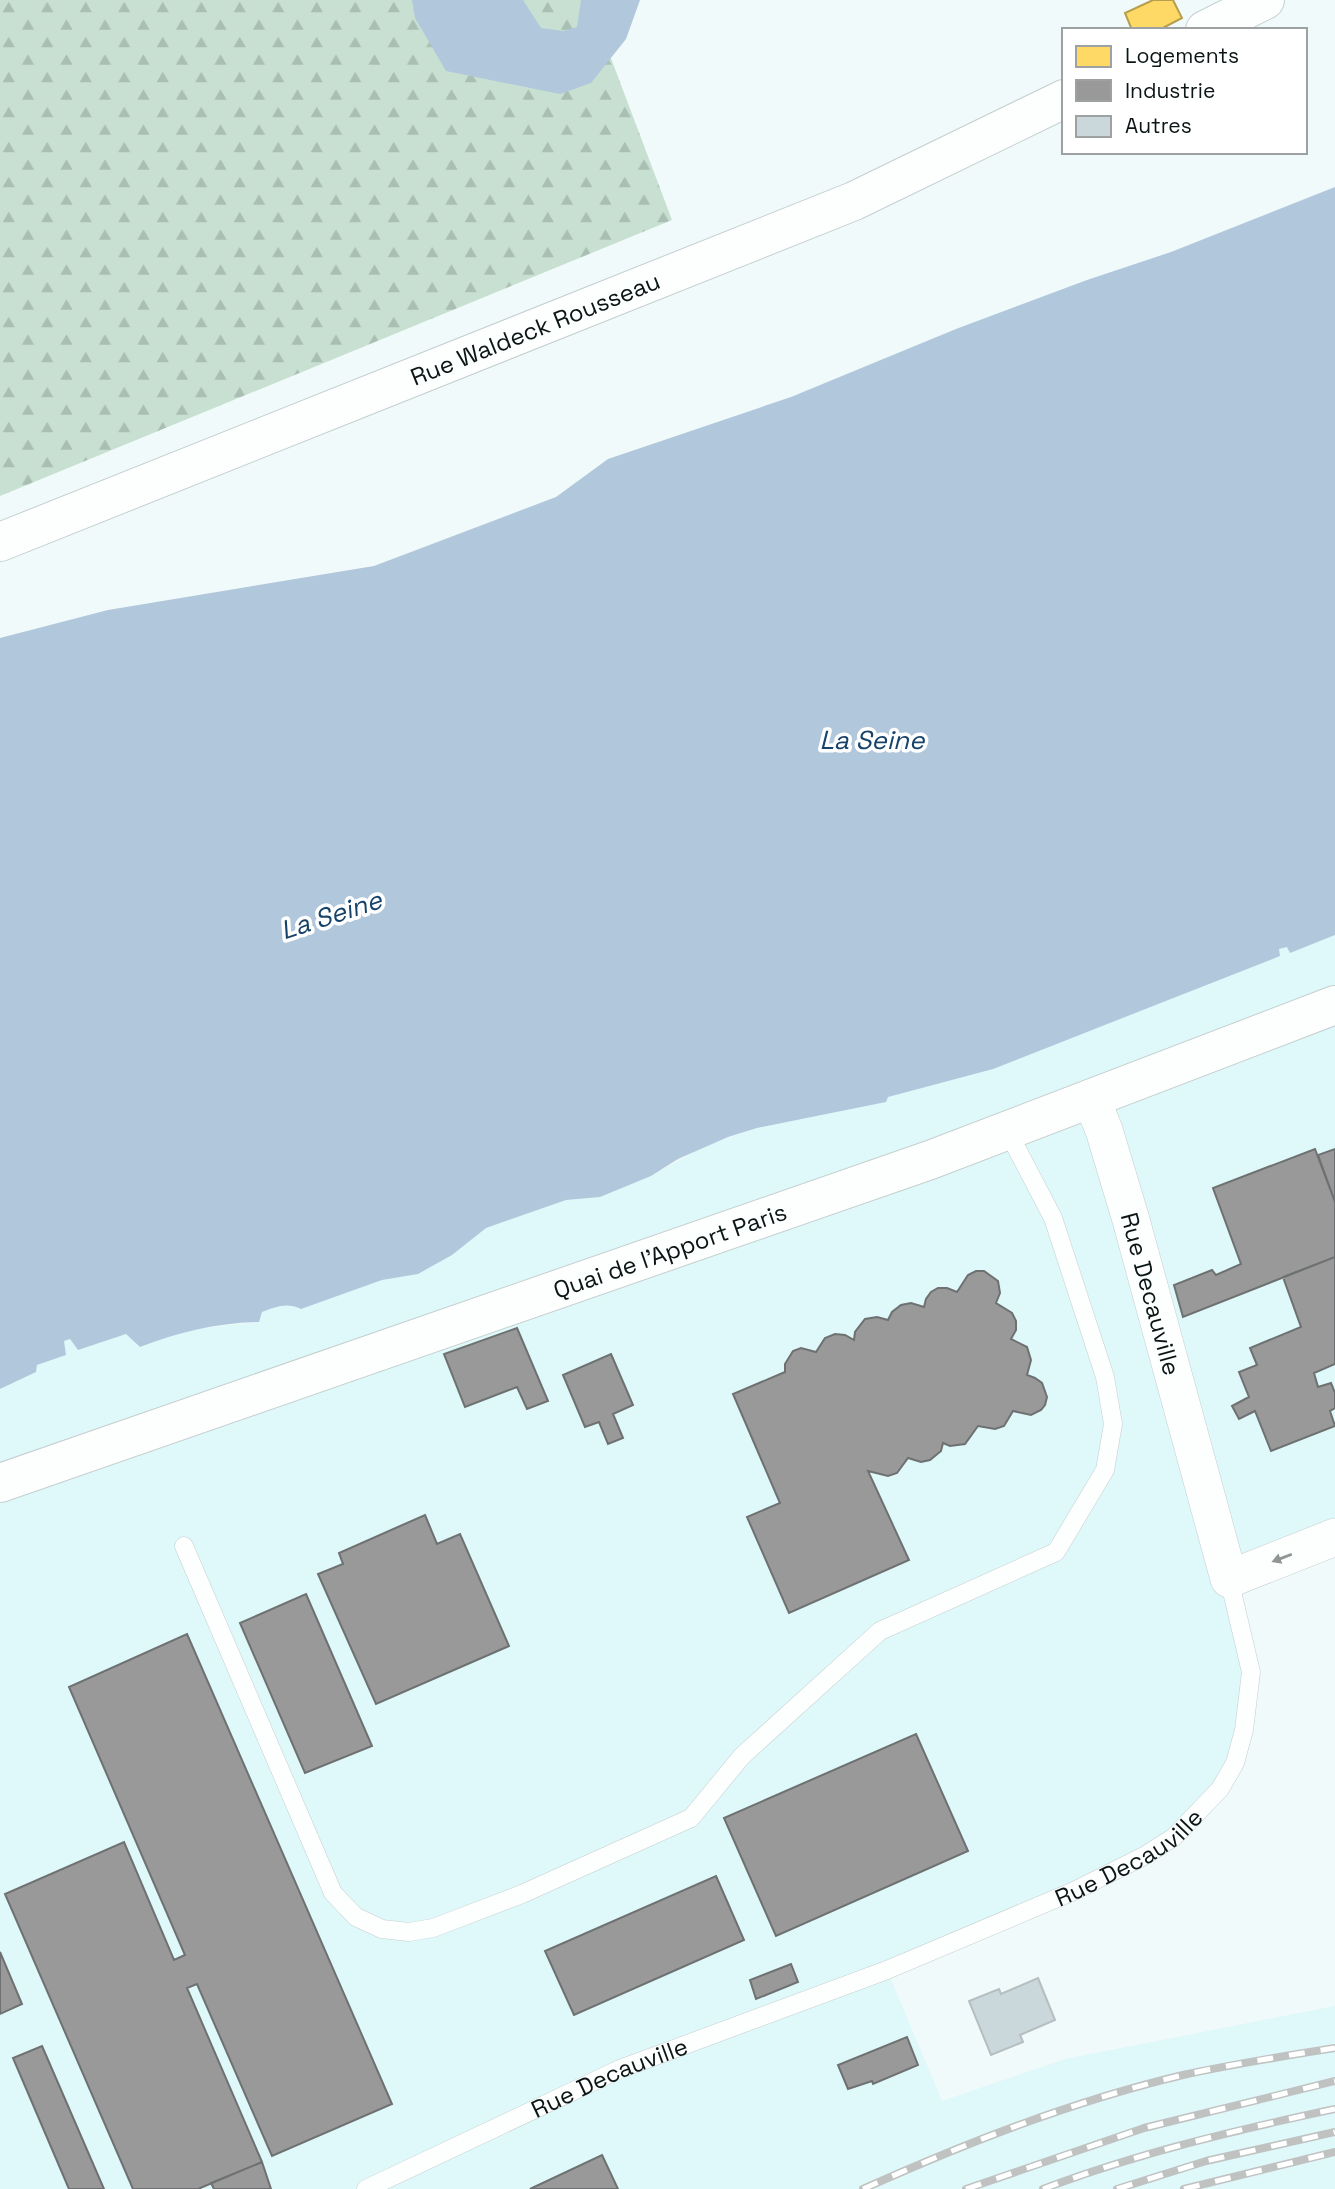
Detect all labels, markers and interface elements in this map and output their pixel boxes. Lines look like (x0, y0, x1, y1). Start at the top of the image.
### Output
legend (1062, 28, 1307, 154)
text: Logements (1125, 42, 1239, 69)
text: Industrie (1125, 77, 1215, 104)
text: Autres (1125, 112, 1192, 139)
street label: Rue Waldeck Rousseau (406, 265, 664, 392)
water label: La Seine (820, 723, 926, 757)
water label: La Seine (276, 882, 388, 947)
street label: Quai de l'Apport Paris (549, 1196, 791, 1305)
street label: Rue Decauville (1114, 1209, 1188, 1379)
one-way arrow (1271, 1553, 1292, 1564)
street label: Rue Decauville (1050, 1801, 1209, 1913)
street label: Rue Decauville (526, 2030, 692, 2124)

